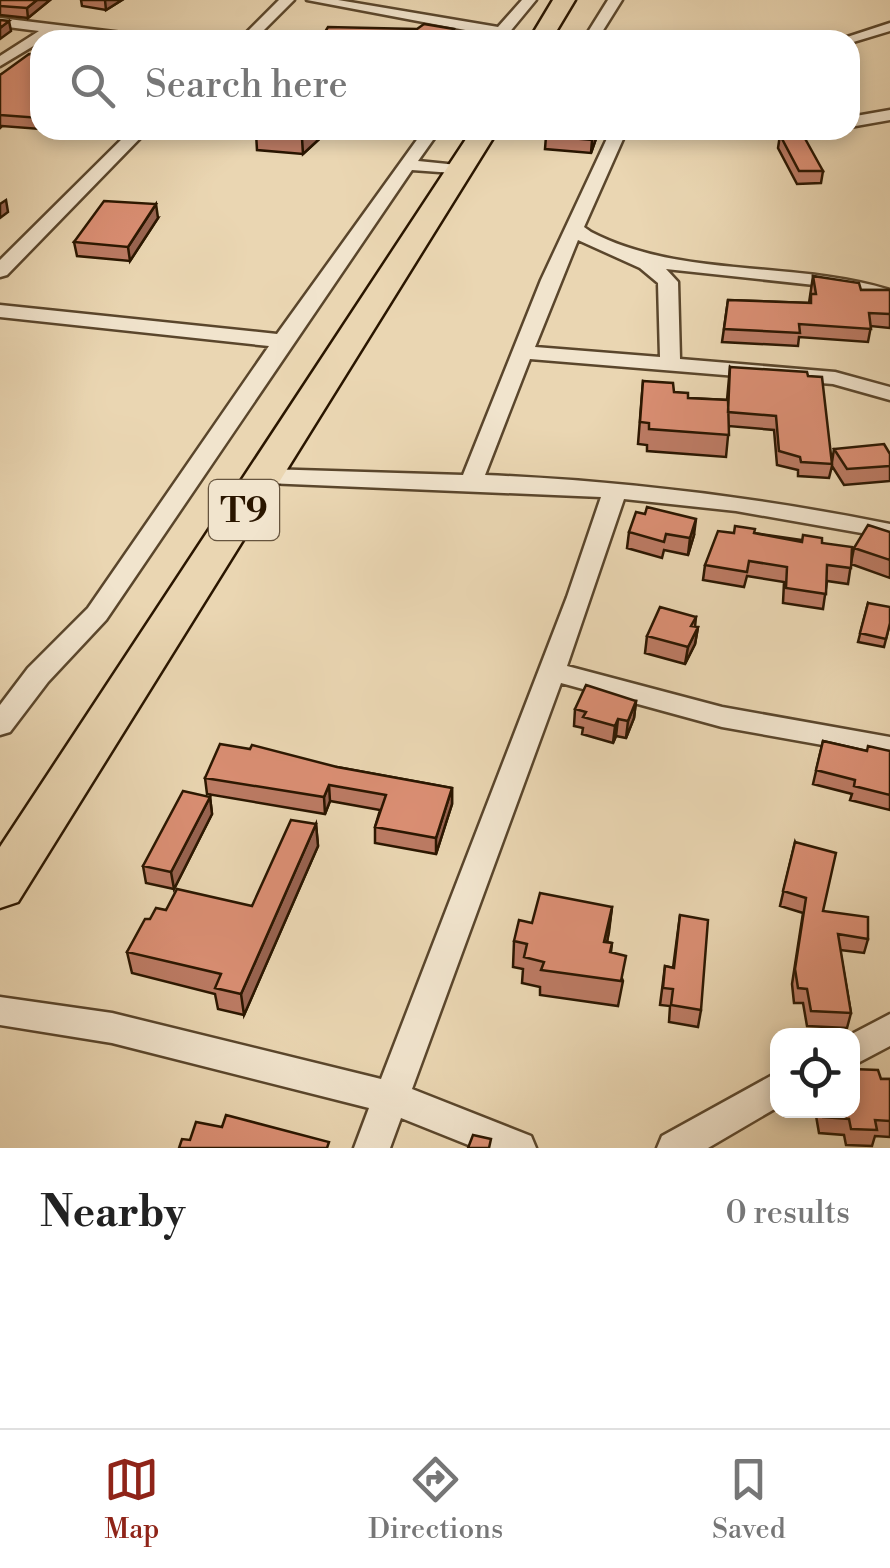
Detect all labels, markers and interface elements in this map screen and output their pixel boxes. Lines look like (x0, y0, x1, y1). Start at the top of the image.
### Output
search box (30, 30, 860, 140)
icon: search (65, 58, 120, 113)
text: Search here (145, 62, 348, 109)
road number: T9 (209, 480, 279, 540)
map controls (770, 1028, 860, 1118)
button: locate (770, 1028, 860, 1118)
text: Nearby (40, 1187, 185, 1240)
text: 0 results (725, 1193, 850, 1233)
tab: Map (104, 1452, 159, 1547)
tab: Directions (368, 1452, 503, 1547)
tab: Saved (712, 1452, 786, 1547)

